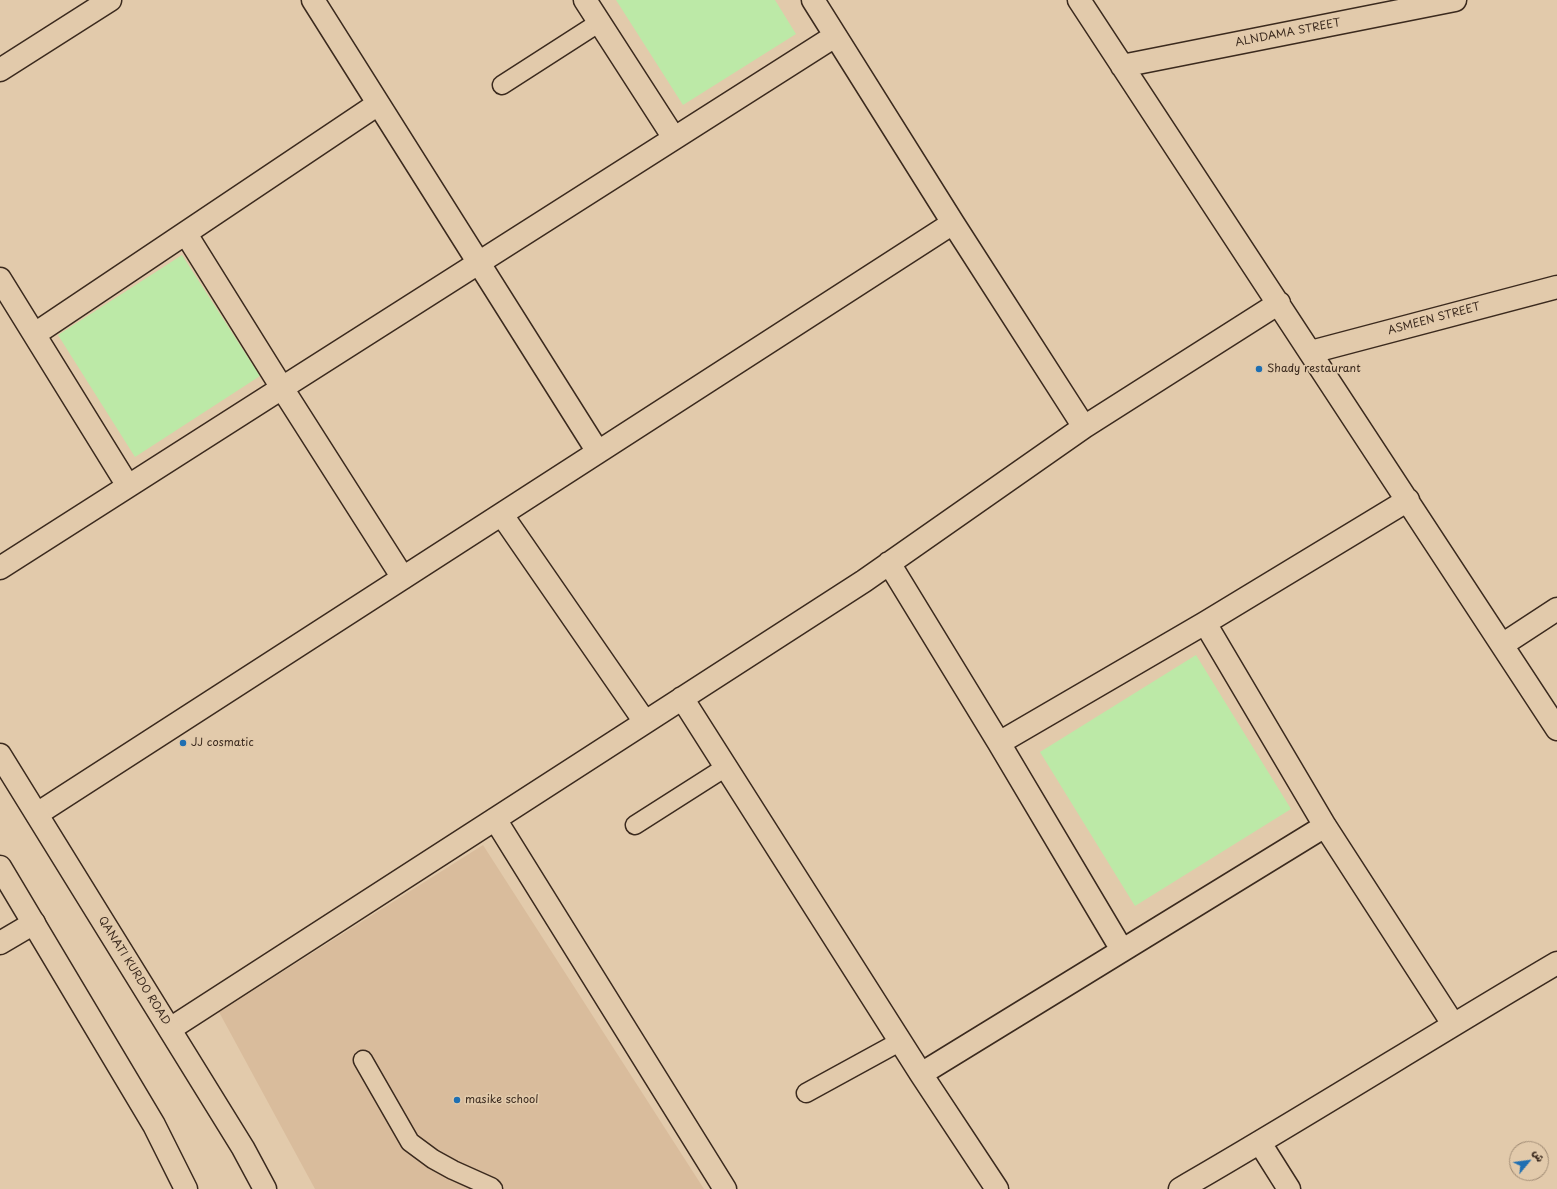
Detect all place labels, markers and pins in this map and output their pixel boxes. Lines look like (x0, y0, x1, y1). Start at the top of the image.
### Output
place label: Shady restaurant (1267, 362, 1361, 376)
marker: Shady restaurant (1254, 364, 1264, 374)
place label: JJ cosmatic (191, 736, 254, 750)
marker: JJ cosmatic (178, 738, 188, 748)
place label: masike school (465, 1093, 538, 1107)
marker: masike school (452, 1095, 462, 1105)

